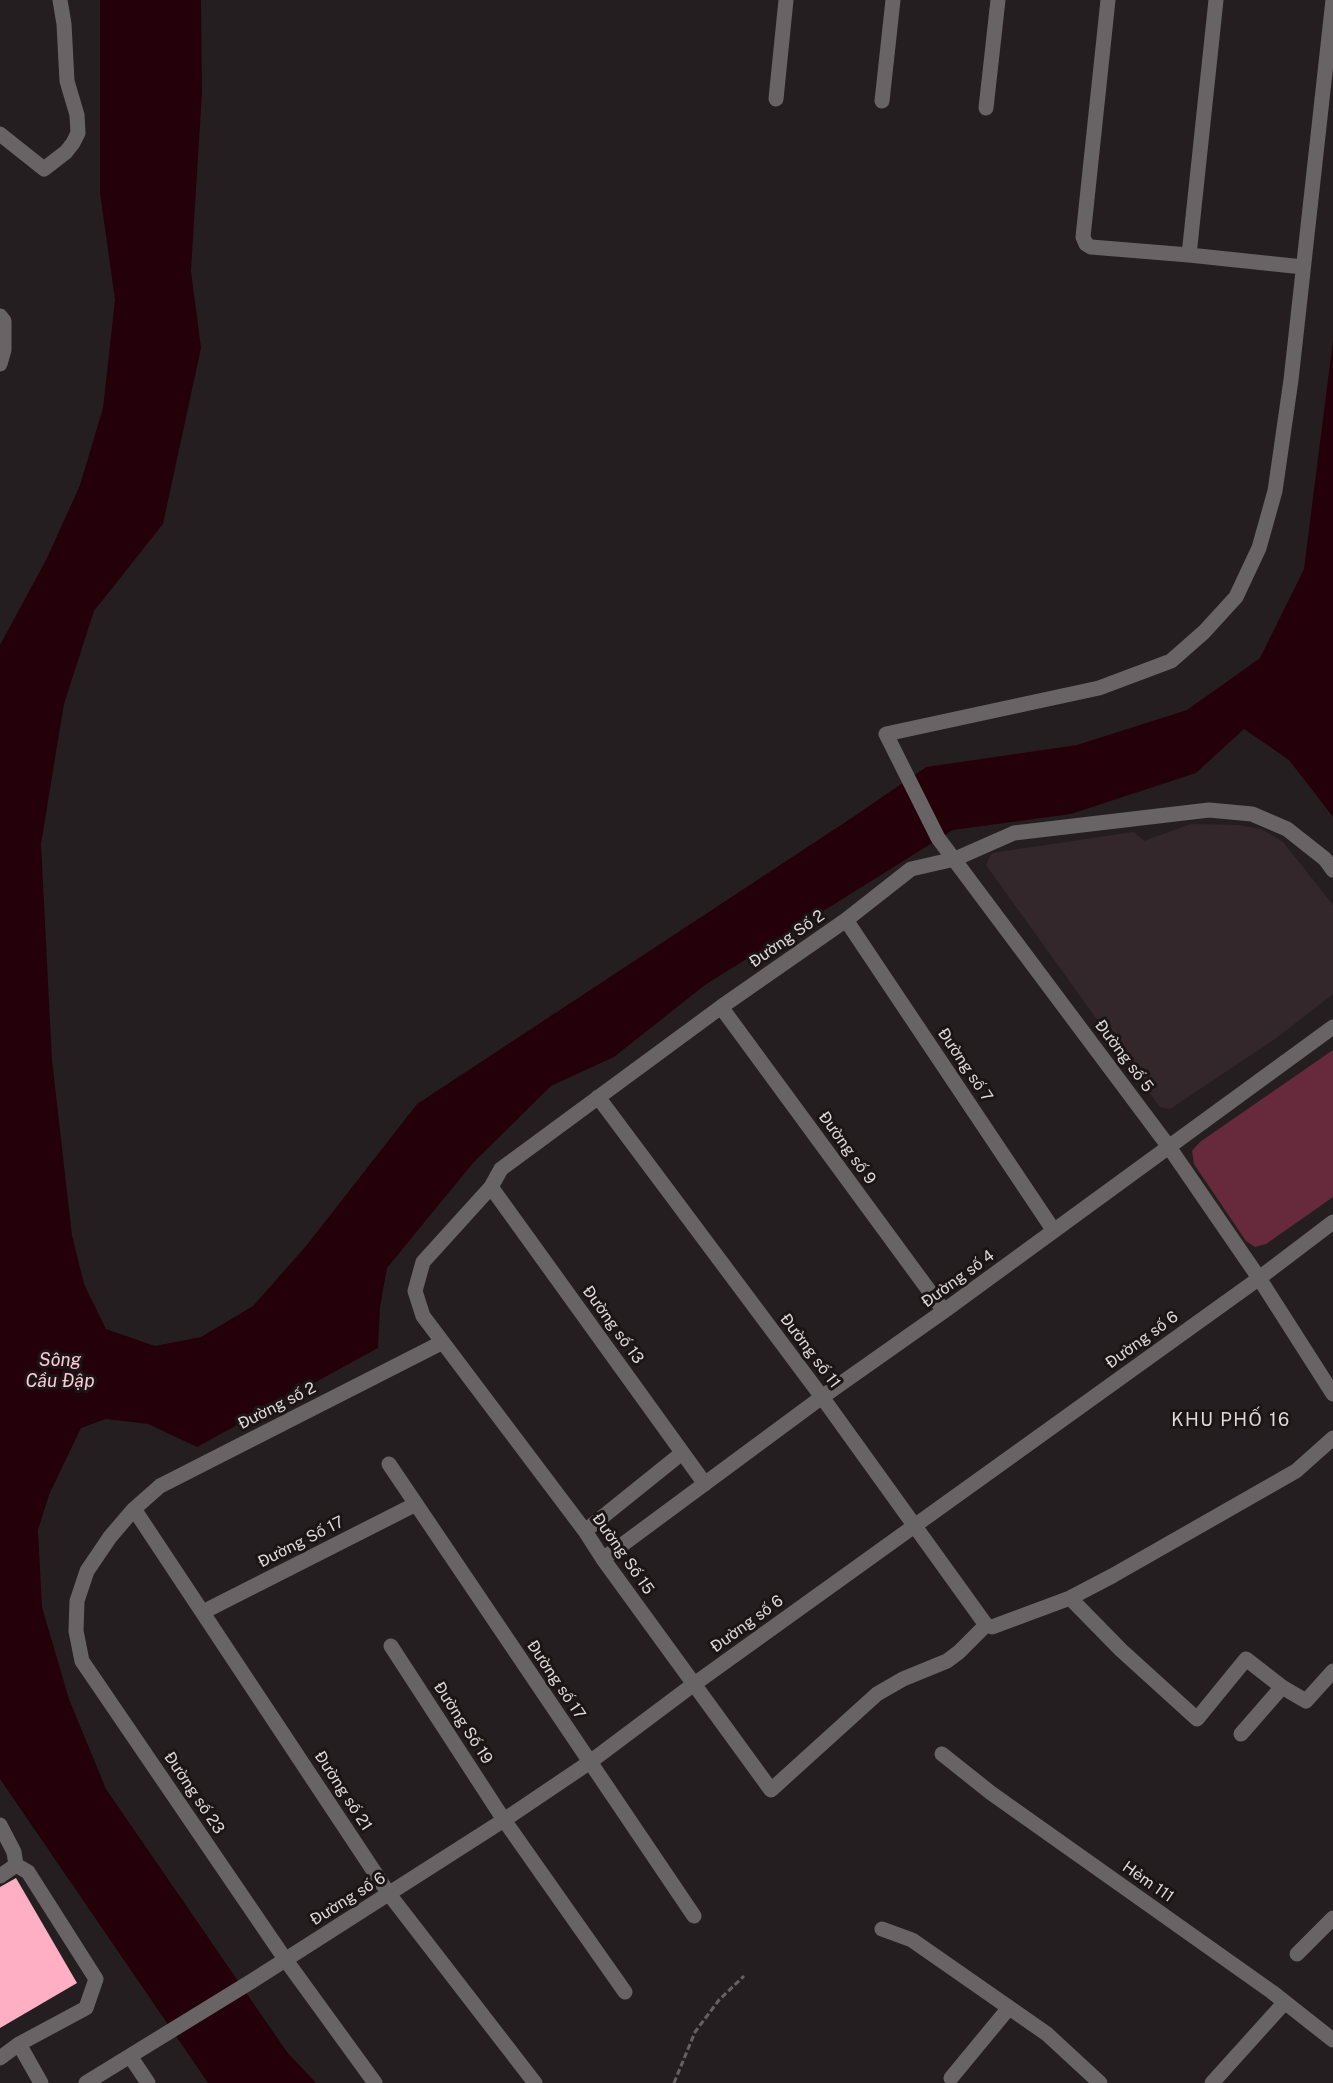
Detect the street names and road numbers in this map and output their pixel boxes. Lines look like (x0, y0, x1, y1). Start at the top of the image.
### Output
street label: Đường Số 2 (746, 906, 828, 972)
street label: Đường số 5 (1091, 1016, 1157, 1096)
street label: Đường số 7 (933, 1025, 997, 1105)
street label: Đường số 9 (814, 1108, 880, 1188)
street label: Đường số 4 (918, 1246, 998, 1312)
street label: Đường số 13 (578, 1282, 648, 1368)
street label: Đường số 6 (1102, 1307, 1182, 1373)
street label: Đường số 11 (776, 1310, 844, 1392)
street label: Đường số 2 (235, 1378, 319, 1434)
street label: Đường Số 15 (588, 1510, 658, 1598)
street label: Đường Số 17 (255, 1512, 347, 1572)
street label: Đường số 6 (707, 1591, 787, 1657)
street label: Đường số 17 (523, 1637, 589, 1723)
street label: Đường Số 19 (429, 1678, 497, 1768)
street label: Đường số 23 (160, 1748, 228, 1838)
street label: Đường số 21 (310, 1748, 376, 1834)
street label: Hẻm 111 (1119, 1857, 1177, 1907)
street label: Đường số 6 (307, 1868, 389, 1930)

